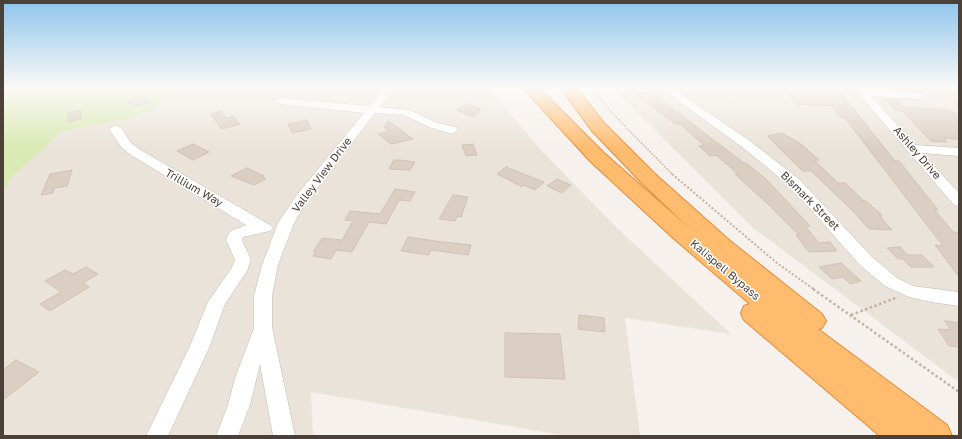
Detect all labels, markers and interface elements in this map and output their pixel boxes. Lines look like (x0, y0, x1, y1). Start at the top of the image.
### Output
street label: Ashley Drive (890, 124, 944, 182)
street label: Valley View Drive (290, 135, 354, 215)
street label: Trillium Way (163, 166, 225, 210)
street label: Bismark Street (778, 169, 842, 233)
street label: Kalispell Bypass (687, 237, 763, 303)

